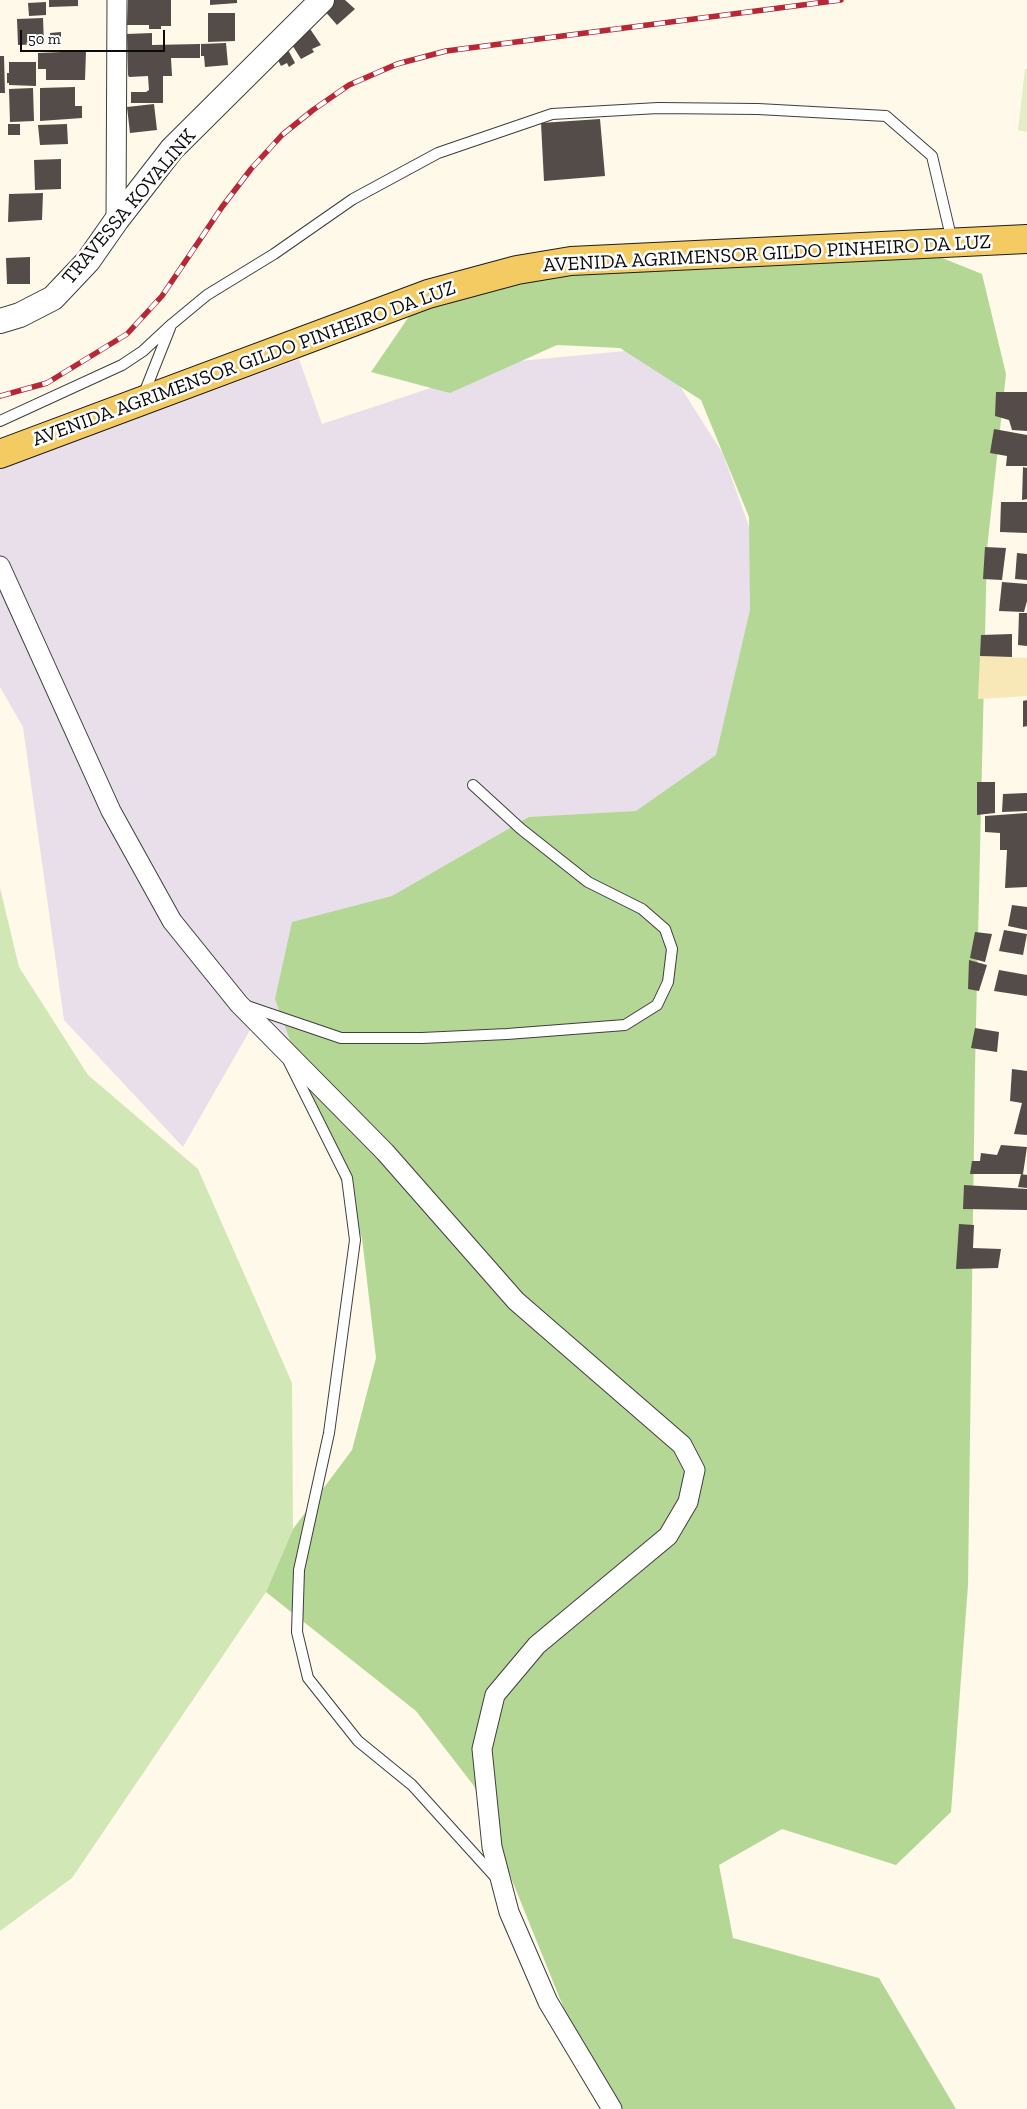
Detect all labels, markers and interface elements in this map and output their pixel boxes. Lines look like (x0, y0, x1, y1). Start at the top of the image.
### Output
scale bar (22, 20, 168, 52)
text: 50 m (28, 30, 61, 48)
street label: TRAVESSA KOVALINK (57, 125, 201, 289)
street label: AVENIDA AGRIMENSOR GILDO PINHEIRO DA LUZ (542, 230, 992, 278)
street label: AVENIDA AGRIMENSOR GILDO PINHEIRO DA LUZ (29, 276, 459, 452)

